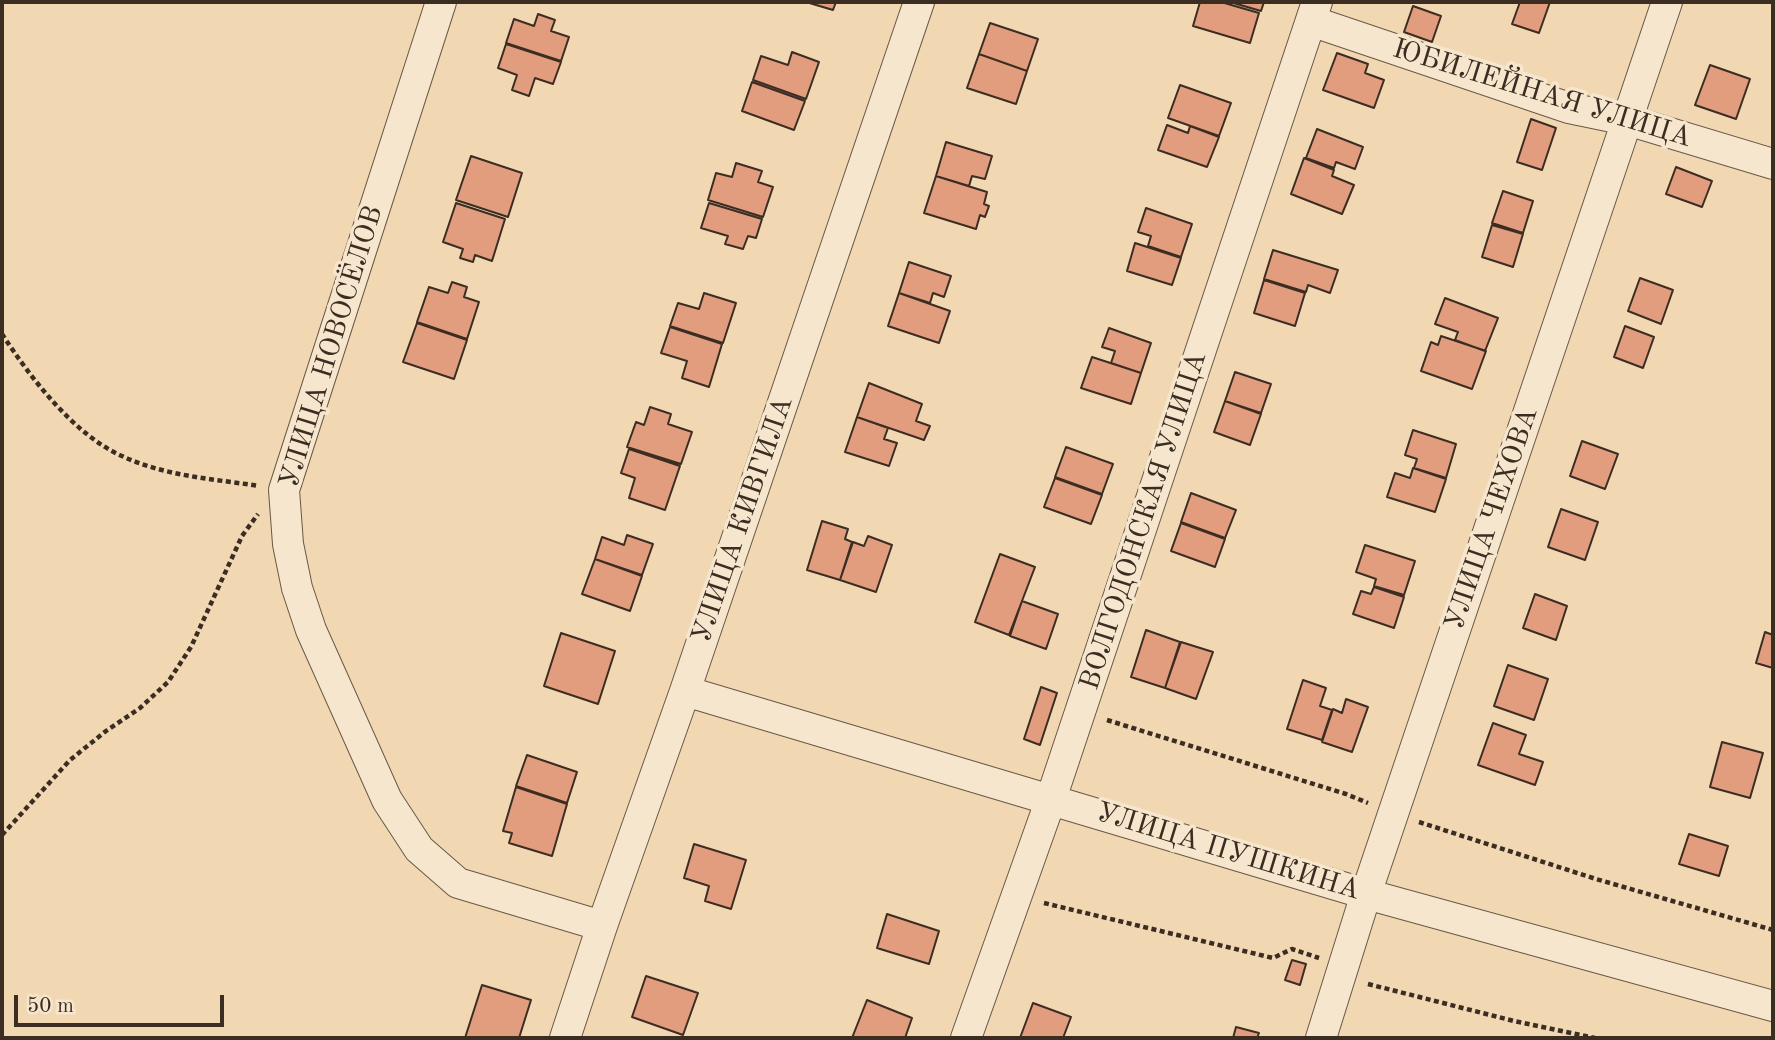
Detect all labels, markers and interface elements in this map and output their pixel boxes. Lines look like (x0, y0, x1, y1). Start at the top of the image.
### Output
street label: ЮБИЛЕЙНАЯ УЛИЦА (1389, 33, 1695, 155)
street label: УЛИЦА НОВОСЁЛОВ (273, 202, 391, 492)
street label: ВОЛГОДОНСКАЯ УЛИЦА (1073, 348, 1215, 694)
street label: УЛИЦА КИВГИЛА (685, 392, 801, 648)
street label: УЛИЦА ЧЕХОВА (1438, 403, 1546, 635)
street label: УЛИЦА ПУШКИНА (1092, 796, 1364, 908)
scale bar (18, 981, 228, 1025)
text: 50 m (27, 996, 74, 1017)

